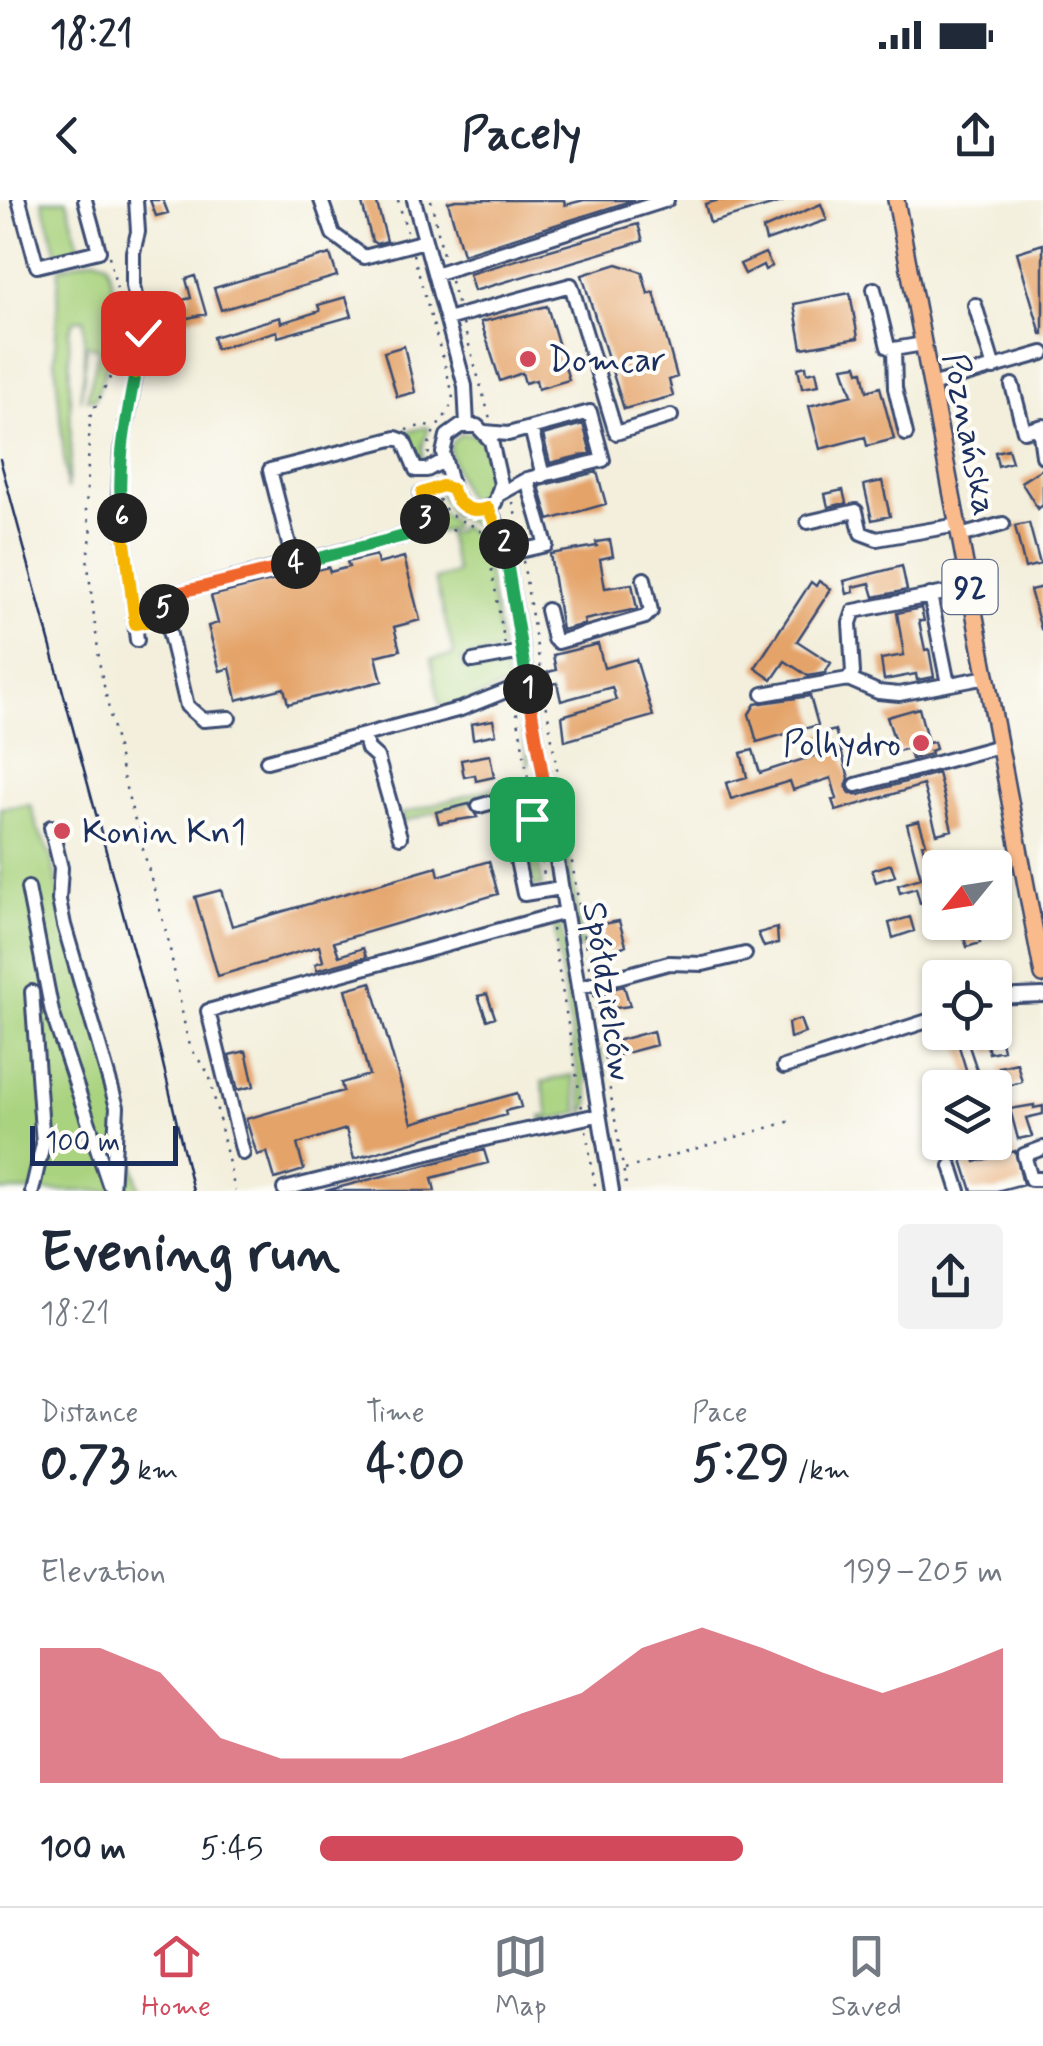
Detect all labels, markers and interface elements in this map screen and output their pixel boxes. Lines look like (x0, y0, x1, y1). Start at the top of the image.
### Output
text: 18:21 (50, 11, 133, 60)
text: Pacely (462, 106, 581, 165)
icon: back (40, 108, 95, 163)
icon: share (948, 108, 1003, 163)
pin (101, 291, 186, 376)
icon: check (116, 306, 171, 361)
place label: Domcar (548, 338, 666, 384)
marker: Domcar (517, 348, 539, 370)
street label: Poznańska (931, 349, 1007, 520)
pin: 6 (97, 493, 147, 543)
pin: 3 (400, 494, 450, 544)
text: 6 (115, 499, 129, 536)
text: 3 (419, 500, 431, 537)
pin: 2 (479, 519, 529, 569)
text: 2 (497, 525, 511, 562)
pin: 4 (271, 539, 321, 589)
text: 4 (288, 545, 304, 582)
road number: 92 (942, 560, 998, 614)
pin: 5 (139, 584, 189, 634)
text: 5 (156, 590, 172, 627)
pin: 1 (503, 664, 553, 714)
text: 1 (522, 670, 534, 707)
place label: Polhydro (783, 722, 901, 768)
marker: Polhydro (910, 732, 932, 754)
pin (490, 777, 575, 862)
icon: arrive (505, 792, 560, 847)
place label: Konin Kn1 (82, 810, 246, 856)
marker: Konin Kn1 (51, 820, 73, 842)
north arrow (922, 850, 1012, 940)
map controls (922, 850, 1012, 1160)
street label: Spółdzielców (570, 899, 644, 1084)
button: locate (922, 960, 1012, 1050)
button: layers (922, 1070, 1012, 1160)
scale bar (30, 1121, 178, 1166)
text: 100 m (45, 1125, 120, 1162)
text: Evening run (40, 1219, 340, 1291)
button: share (898, 1224, 1003, 1329)
text: 18:21 (40, 1293, 110, 1335)
text: Distance (40, 1395, 138, 1432)
text: Time (366, 1395, 425, 1432)
text: Pace (692, 1395, 748, 1432)
text: 0.73 (40, 1432, 130, 1498)
text: 4:00 (366, 1432, 465, 1498)
text: 5:29 (692, 1432, 790, 1498)
text: km (130, 1453, 178, 1490)
text: /km (790, 1453, 850, 1490)
text: Elevation (40, 1551, 166, 1593)
text: 199–205 m (842, 1551, 1003, 1593)
text: 100 m (40, 1828, 126, 1870)
text: 5:45 (200, 1828, 263, 1870)
tab: Home (141, 1929, 211, 2026)
tab: Map (493, 1929, 548, 2026)
tab: Saved (831, 1929, 902, 2026)

